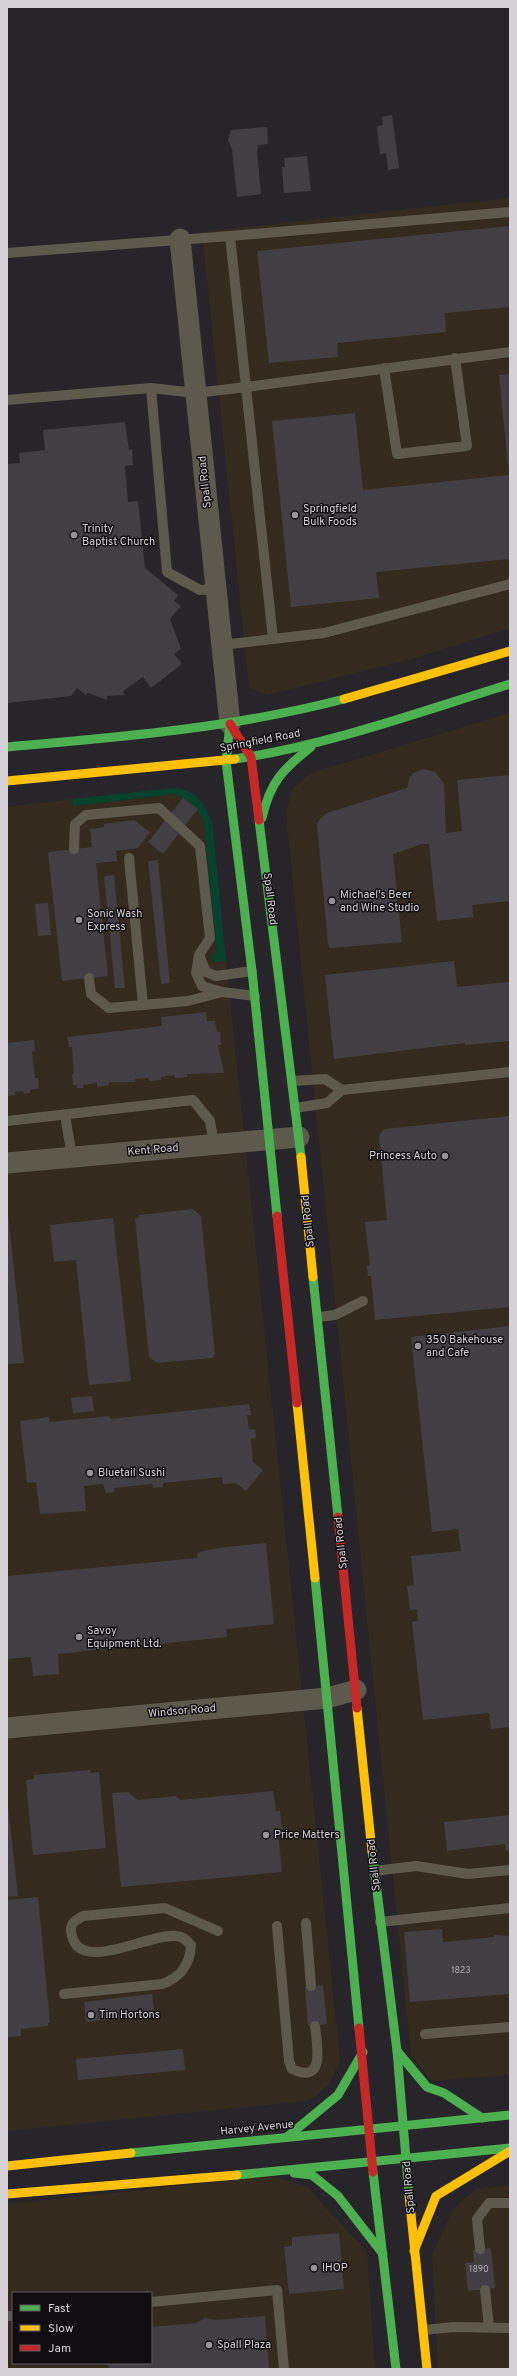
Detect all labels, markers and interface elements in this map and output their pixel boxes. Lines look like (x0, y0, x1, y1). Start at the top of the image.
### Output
street label: Spall Road (195, 455, 215, 509)
place label: Springfield Bulk Foods (303, 502, 357, 529)
marker: Springfield Bulk Foods (290, 510, 300, 520)
place label: Trinity Baptist Church (82, 522, 155, 549)
marker: Trinity Baptist Church (69, 530, 79, 540)
street label: Springfield Road (219, 726, 301, 756)
street label: Spall Road (260, 872, 280, 926)
place label: Michael's Beer and Wine Studio (340, 888, 419, 915)
marker: Michael's Beer and Wine Studio (327, 896, 337, 906)
place label: Sonic Wash Express (87, 907, 142, 934)
marker: Sonic Wash Express (74, 915, 84, 925)
street label: Kent Road (127, 1141, 179, 1159)
place label: Princess Auto (369, 1149, 437, 1163)
marker: Princess Auto (440, 1151, 450, 1161)
street label: Spall Road (298, 1194, 318, 1248)
place label: 350 Bakehouse and Cafe (426, 1333, 503, 1360)
marker: 350 Bakehouse and Cafe (413, 1341, 423, 1351)
place label: Bluetail Sushi (98, 1466, 165, 1480)
marker: Bluetail Sushi (85, 1468, 95, 1478)
street label: Spall Road (331, 1516, 351, 1570)
place label: Savoy Equipment Ltd. (87, 1624, 162, 1651)
marker: Savoy Equipment Ltd. (74, 1632, 84, 1642)
street label: Windsor Road (147, 1701, 217, 1721)
place label: Price Matters (274, 1828, 340, 1842)
marker: Price Matters (261, 1830, 271, 1840)
street label: Spall Road (364, 1838, 384, 1892)
house number: 1823 (451, 1965, 471, 1976)
place label: Tim Hortons (99, 2008, 160, 2022)
marker: Tim Hortons (86, 2010, 96, 2020)
street label: Harvey Avenue (220, 2117, 294, 2139)
street label: Spall Road (400, 2160, 418, 2214)
place label: IHOP (322, 2261, 348, 2275)
marker: IHOP (309, 2263, 319, 2273)
house number: 1890 (469, 2264, 489, 2275)
legend (12, 2292, 152, 2364)
text: Fast (48, 2301, 70, 2317)
text: Slow (48, 2321, 74, 2337)
place label: Spall Plaza (217, 2338, 271, 2352)
marker: Spall Plaza (204, 2340, 214, 2350)
text: Jam (48, 2341, 71, 2357)

